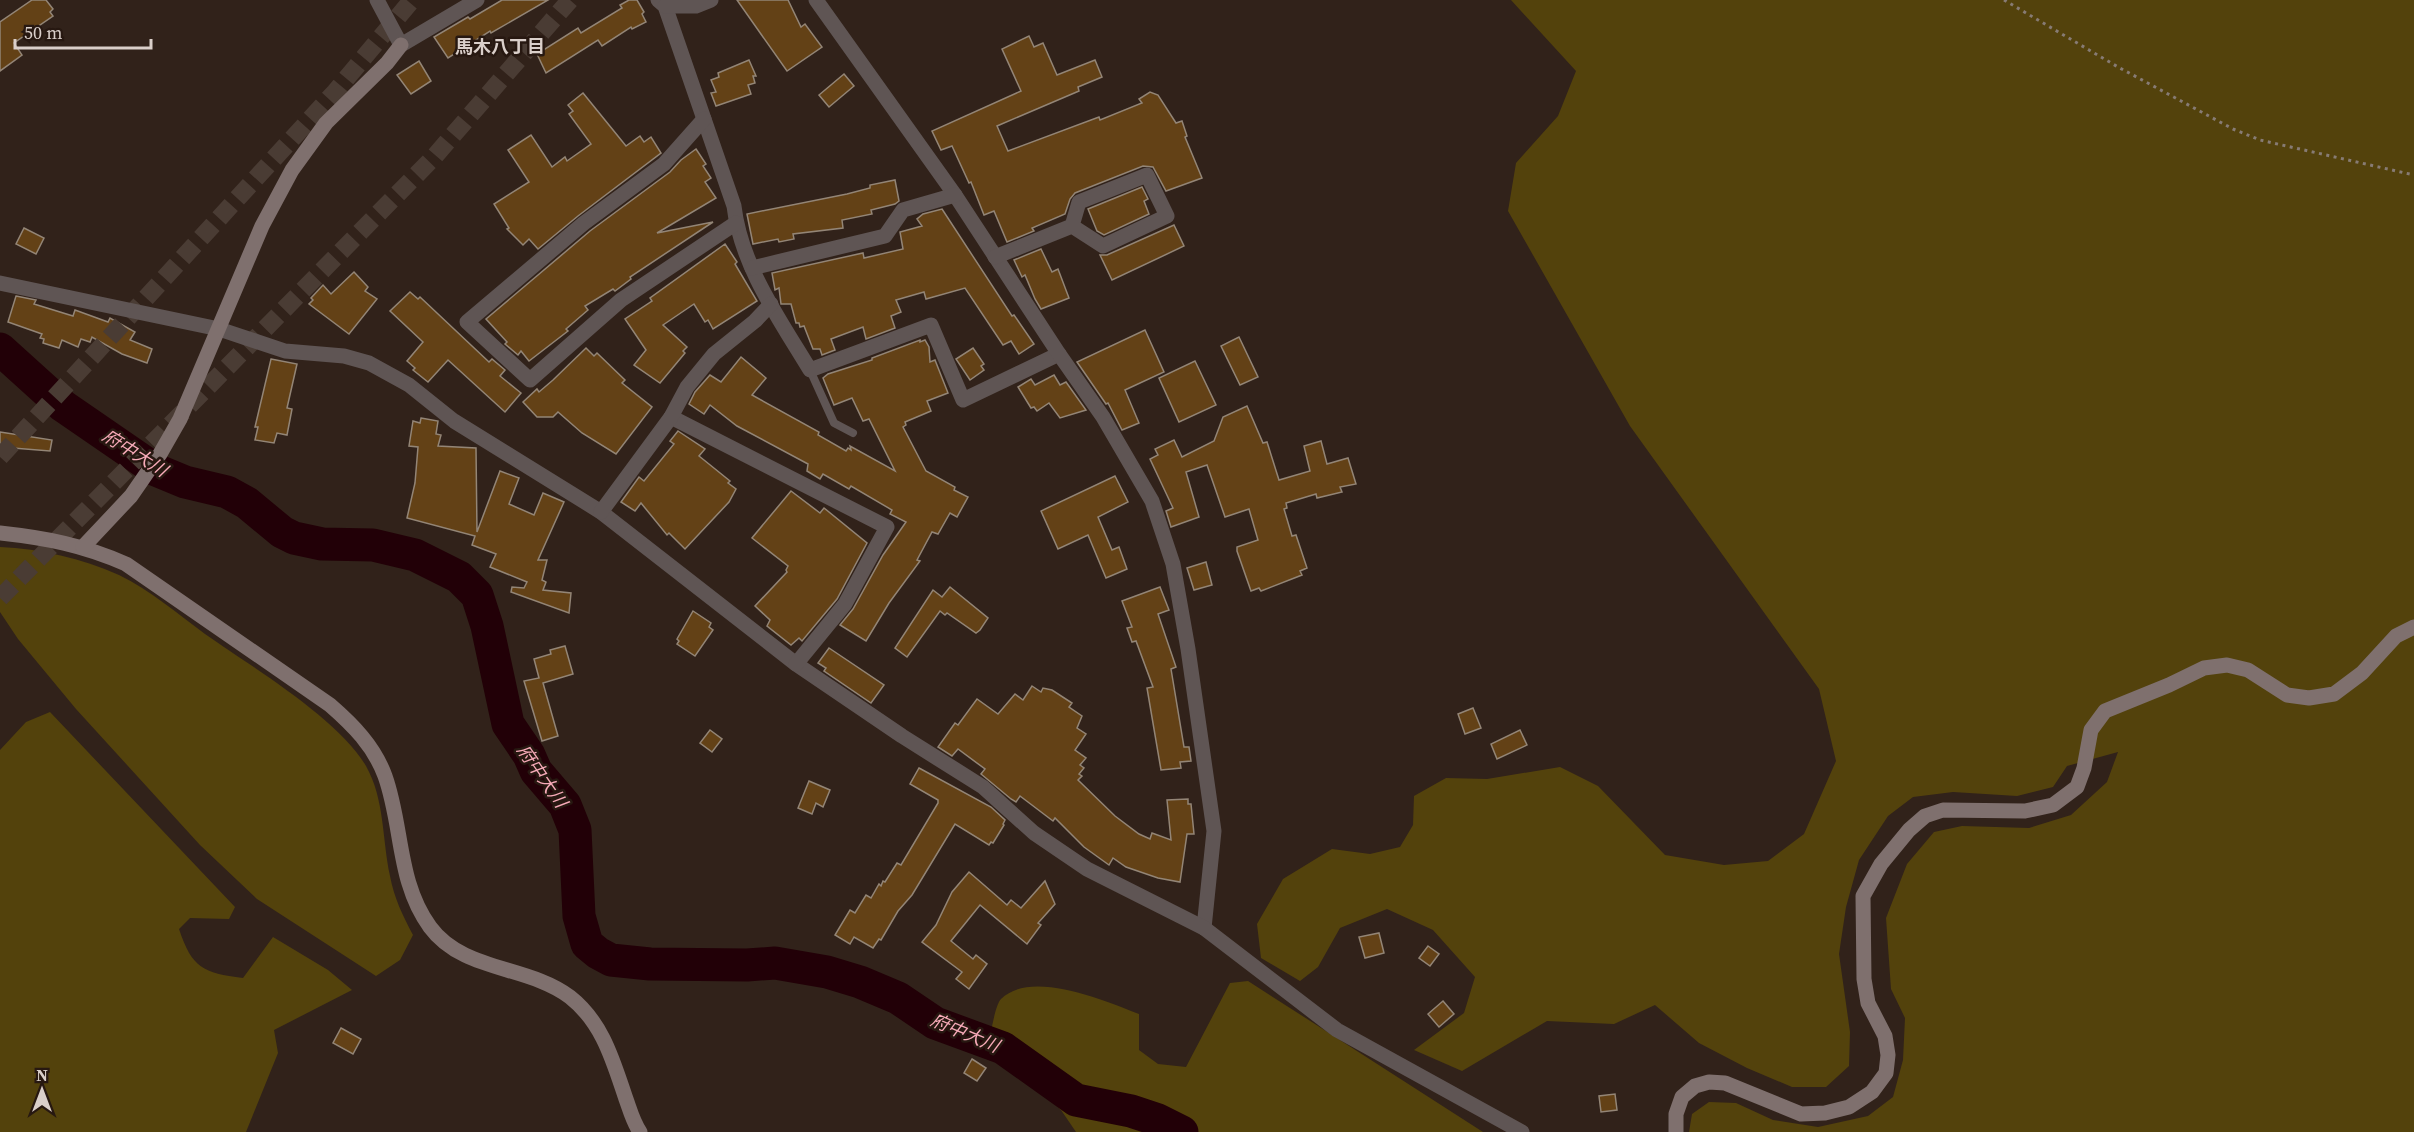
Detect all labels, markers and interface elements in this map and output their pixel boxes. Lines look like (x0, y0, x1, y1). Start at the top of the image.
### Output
scale bar (15, 12, 152, 50)
text: 50 m (24, 20, 62, 45)
district label: 馬木八丁目 (455, 34, 545, 59)
water label: 府中大川 (98, 423, 174, 483)
water label: 府中大川 (512, 739, 574, 814)
water label: 府中大川 (927, 1007, 1005, 1059)
north arrow (12, 1060, 72, 1120)
text: N (36, 1064, 48, 1086)

